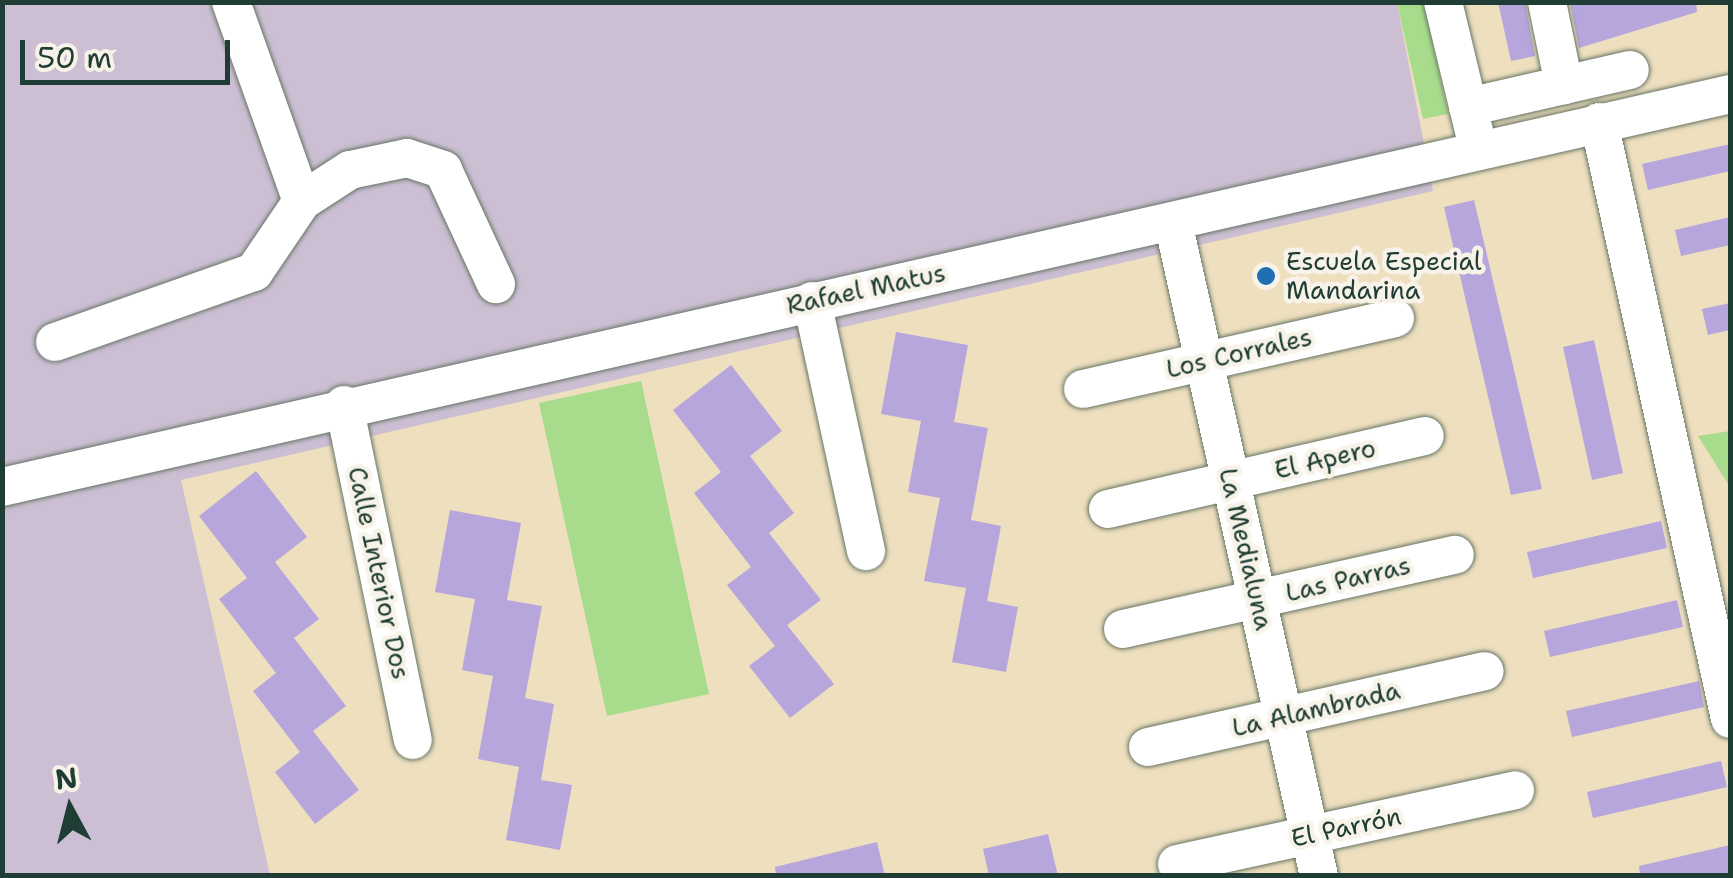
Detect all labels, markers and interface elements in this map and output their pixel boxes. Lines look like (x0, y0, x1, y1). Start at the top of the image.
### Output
scale bar (25, 20, 235, 82)
text: 50 m (37, 37, 112, 78)
place label: Escuela Especial Mandarina (1286, 247, 1481, 306)
street label: Rafael Matus (784, 258, 948, 320)
marker: Escuela Especial Mandarina (1255, 265, 1277, 287)
street label: Los Corrales (1163, 322, 1315, 384)
street label: El Apero (1271, 433, 1379, 485)
street label: Calle Interior Dos (342, 464, 416, 682)
street label: La Medialuna (1213, 465, 1279, 633)
street label: Las Parras (1283, 550, 1413, 608)
street label: La Alambrada (1229, 675, 1403, 743)
north arrow (20, 758, 120, 858)
text: N (53, 758, 80, 798)
street label: El Parrón (1288, 801, 1404, 853)

